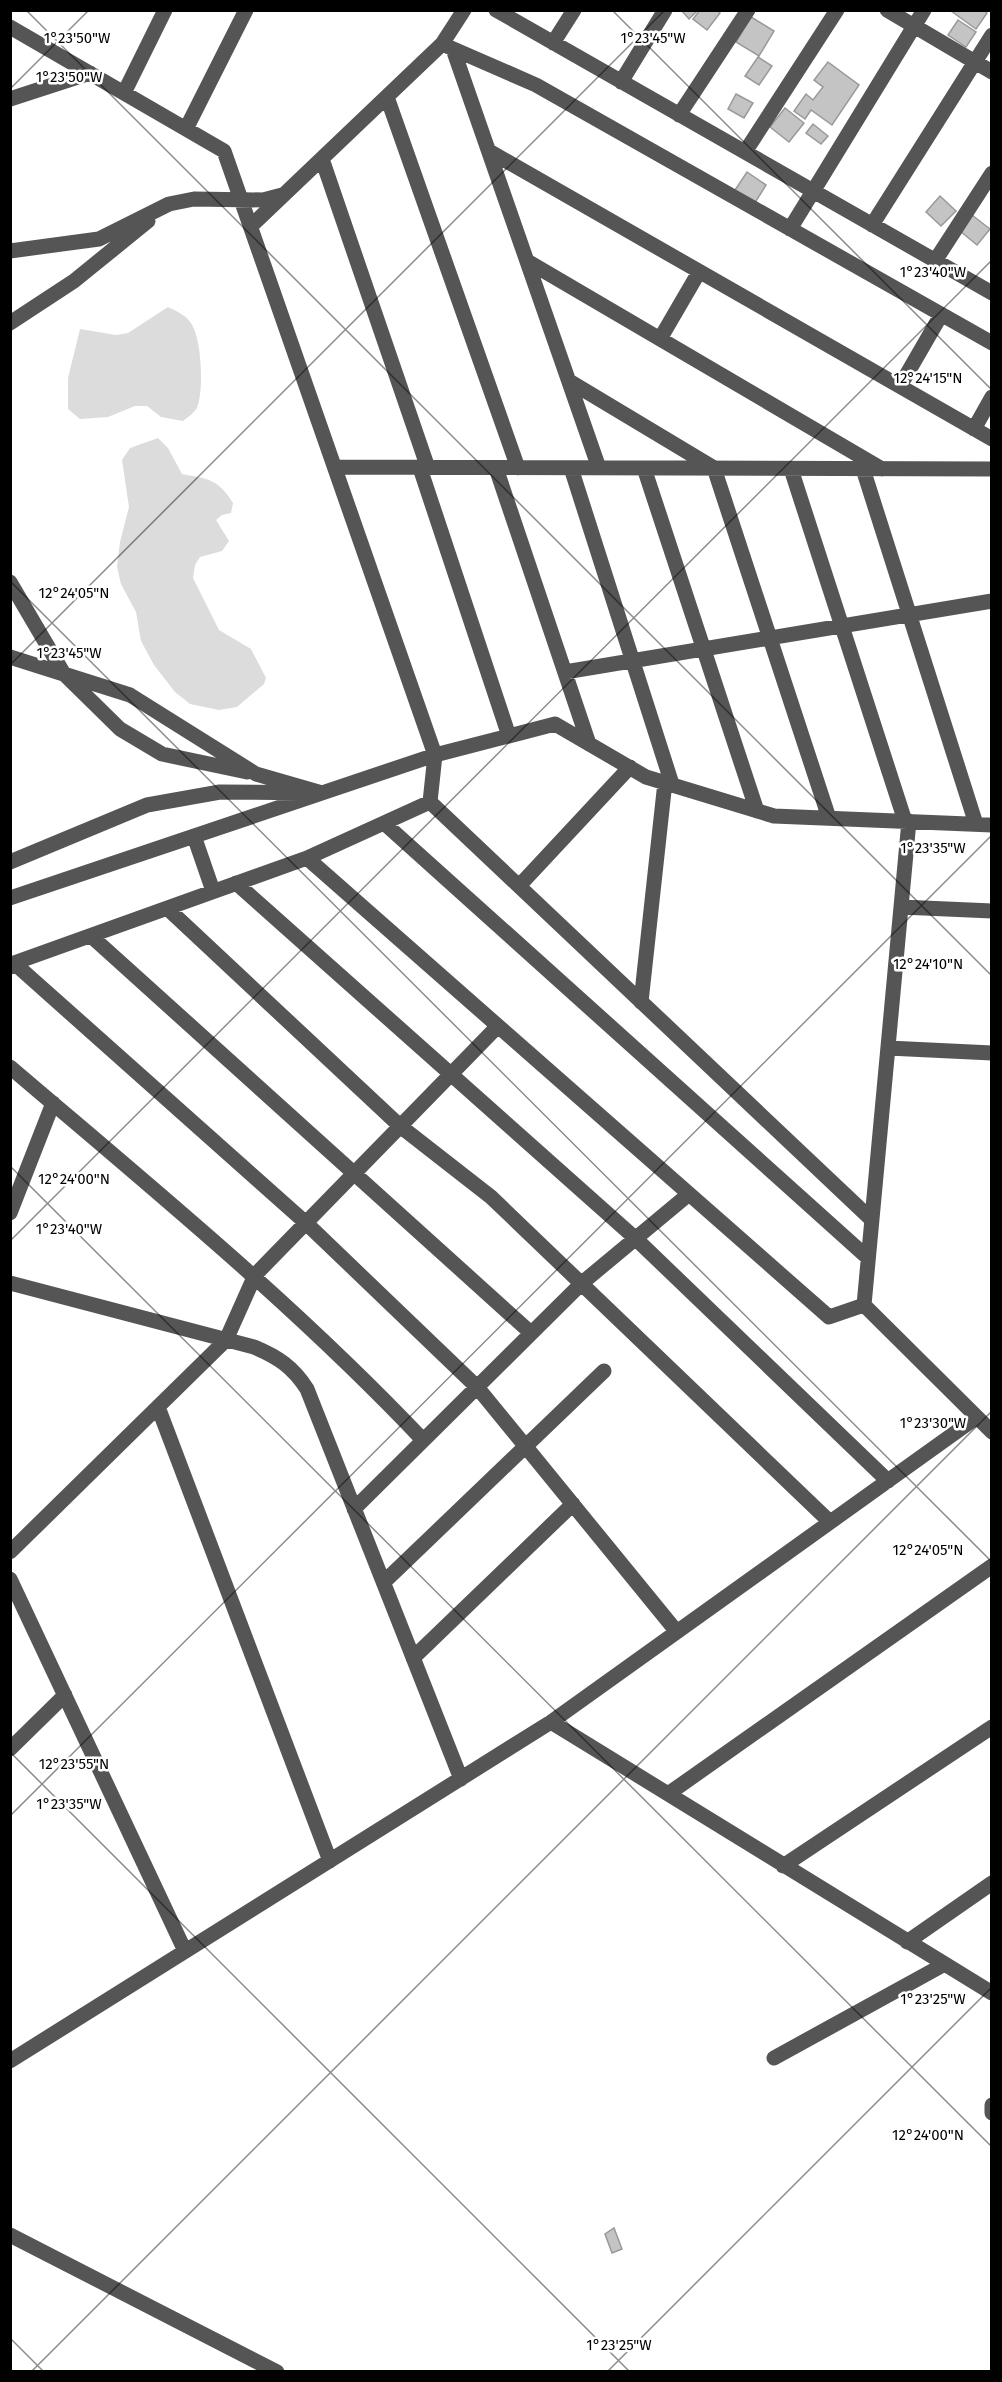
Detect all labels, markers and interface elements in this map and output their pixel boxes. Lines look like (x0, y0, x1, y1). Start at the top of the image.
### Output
text: 1°23'50"W (44, 29, 111, 47)
text: 1°23'45"W (620, 29, 686, 47)
text: 1°23'50"W (36, 68, 103, 86)
text: 1°23'40"W (900, 263, 967, 281)
text: 12°24'15"N (893, 369, 963, 387)
text: 12°24'05"N (39, 584, 109, 602)
text: 1°23'45"W (36, 644, 102, 662)
text: 1°23'35"W (900, 839, 966, 857)
text: 12°24'10"N (893, 955, 963, 973)
text: 12°24'00"N (38, 1170, 110, 1188)
text: 1°23'40"W (36, 1220, 103, 1238)
text: 1°23'30"W (900, 1414, 967, 1432)
text: 12°24'05"N (893, 1541, 963, 1559)
text: 12°23'55"N (39, 1755, 109, 1773)
text: 1°23'35"W (36, 1795, 102, 1813)
text: 1°23'25"W (900, 1990, 966, 2008)
text: 12°24'00"N (892, 2126, 964, 2144)
text: 1°23'25"W (586, 2336, 652, 2354)

